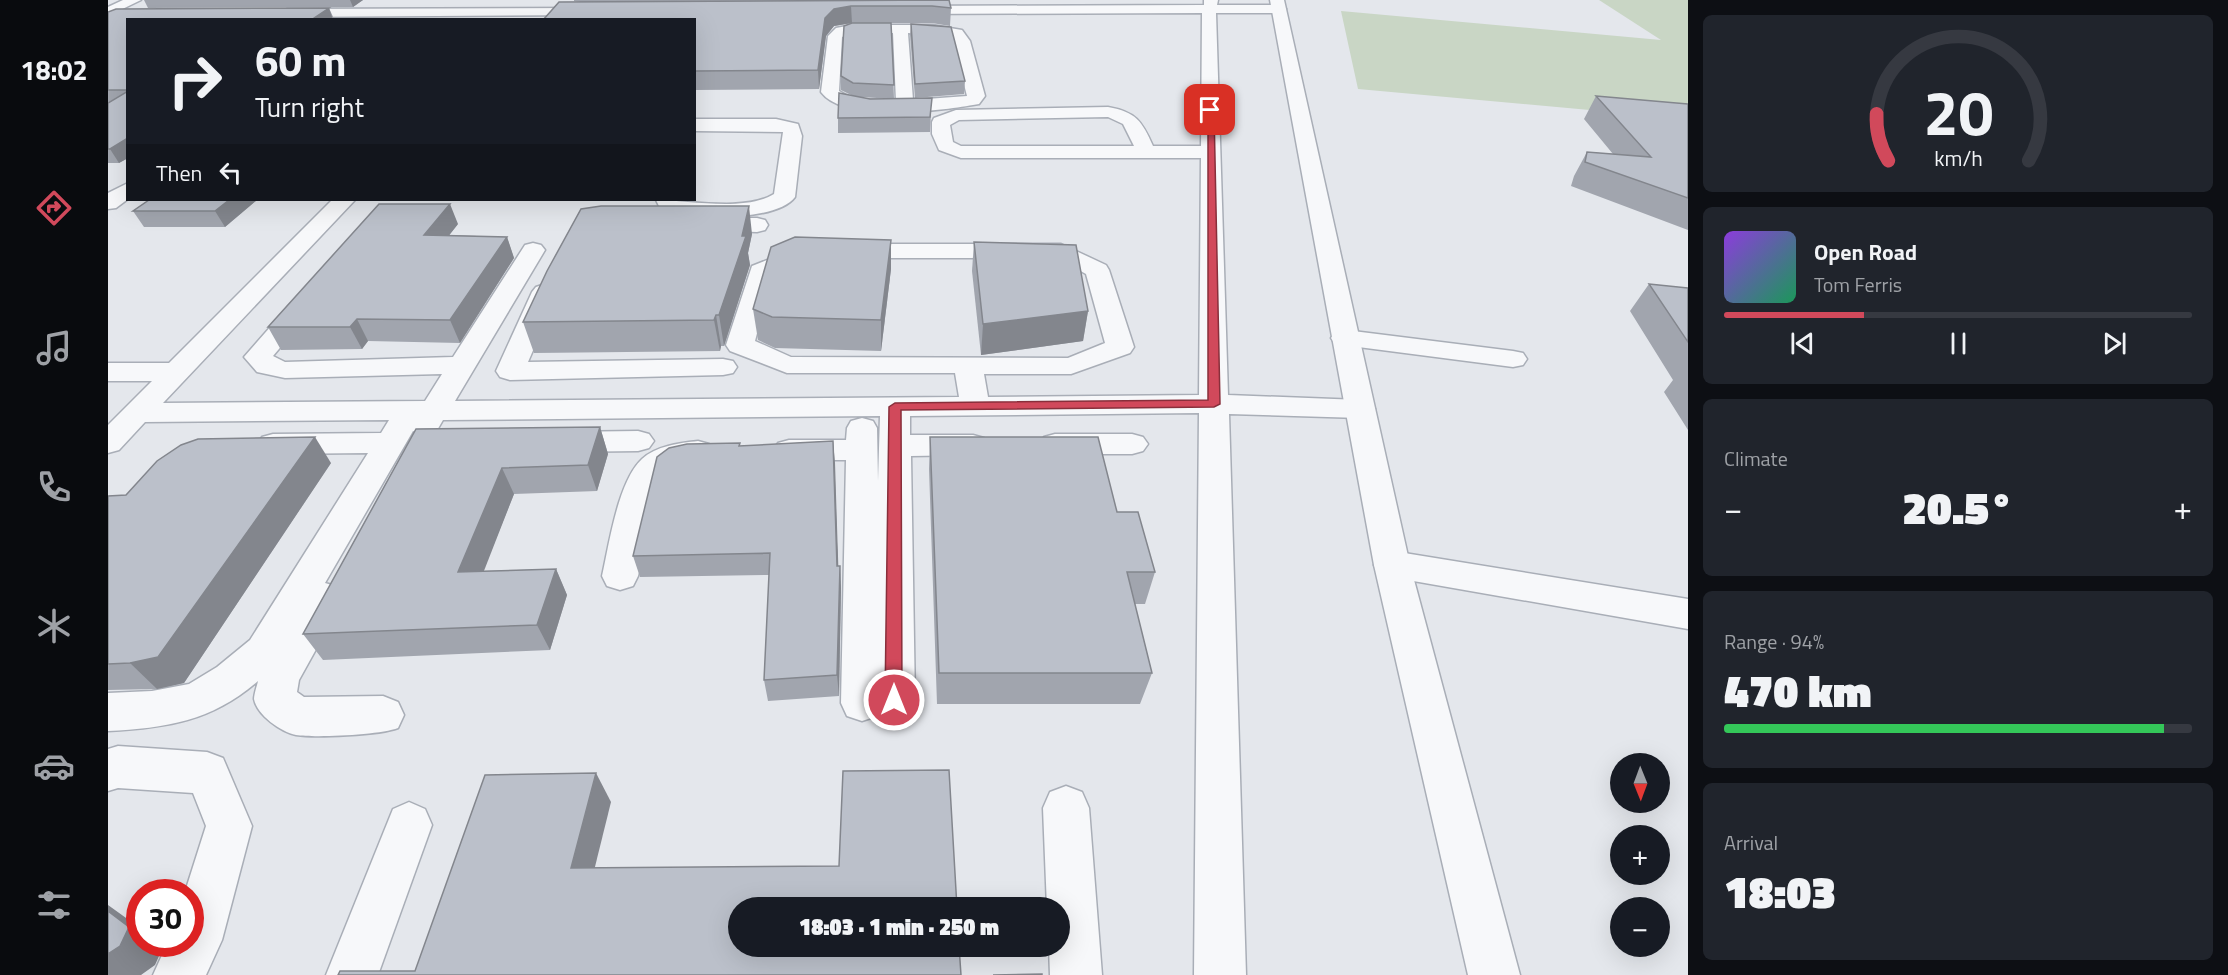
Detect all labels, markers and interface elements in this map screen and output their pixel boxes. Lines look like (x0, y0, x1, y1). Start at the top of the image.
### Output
text: 60 m (255, 28, 347, 92)
icon: right (156, 42, 234, 120)
text: 18:02 (20, 49, 88, 90)
text: 20 (1923, 64, 1993, 159)
pin (1184, 84, 1235, 135)
text: Turn right (255, 86, 364, 127)
icon: arrive (1193, 93, 1226, 126)
text: km/h (1934, 142, 1982, 174)
text: Then (156, 156, 202, 190)
icon: left (214, 156, 247, 189)
icon: directions (33, 187, 75, 229)
text: Open Road (1814, 235, 1917, 269)
text: Tom Ferris (1814, 269, 1902, 300)
icon: music (33, 327, 75, 369)
icon: previous (1786, 327, 1819, 360)
icon: pause (1942, 327, 1975, 360)
icon: next (2098, 327, 2131, 360)
text: Climate (1724, 443, 1788, 474)
icon: phone (33, 466, 75, 508)
text: 20.5° (1902, 473, 2014, 541)
text: − (1724, 483, 1742, 533)
text: + (2174, 483, 2192, 533)
icon: climate (33, 605, 75, 647)
text: Range · 94% (1724, 626, 1824, 657)
text: 470 km (1724, 656, 1872, 724)
position arrow (862, 668, 926, 732)
icon: car (33, 745, 75, 787)
north arrow (1610, 753, 1670, 813)
map controls (1610, 753, 1670, 957)
button: + (1610, 825, 1670, 885)
text: Arrival (1724, 827, 1778, 858)
text: 18:03 (1724, 857, 1836, 925)
speed limit sign: 30 (126, 879, 204, 957)
icon: filters (33, 884, 75, 926)
button: − (1610, 897, 1670, 957)
text: 18:03 · 1 min · 250 m (799, 910, 999, 944)

